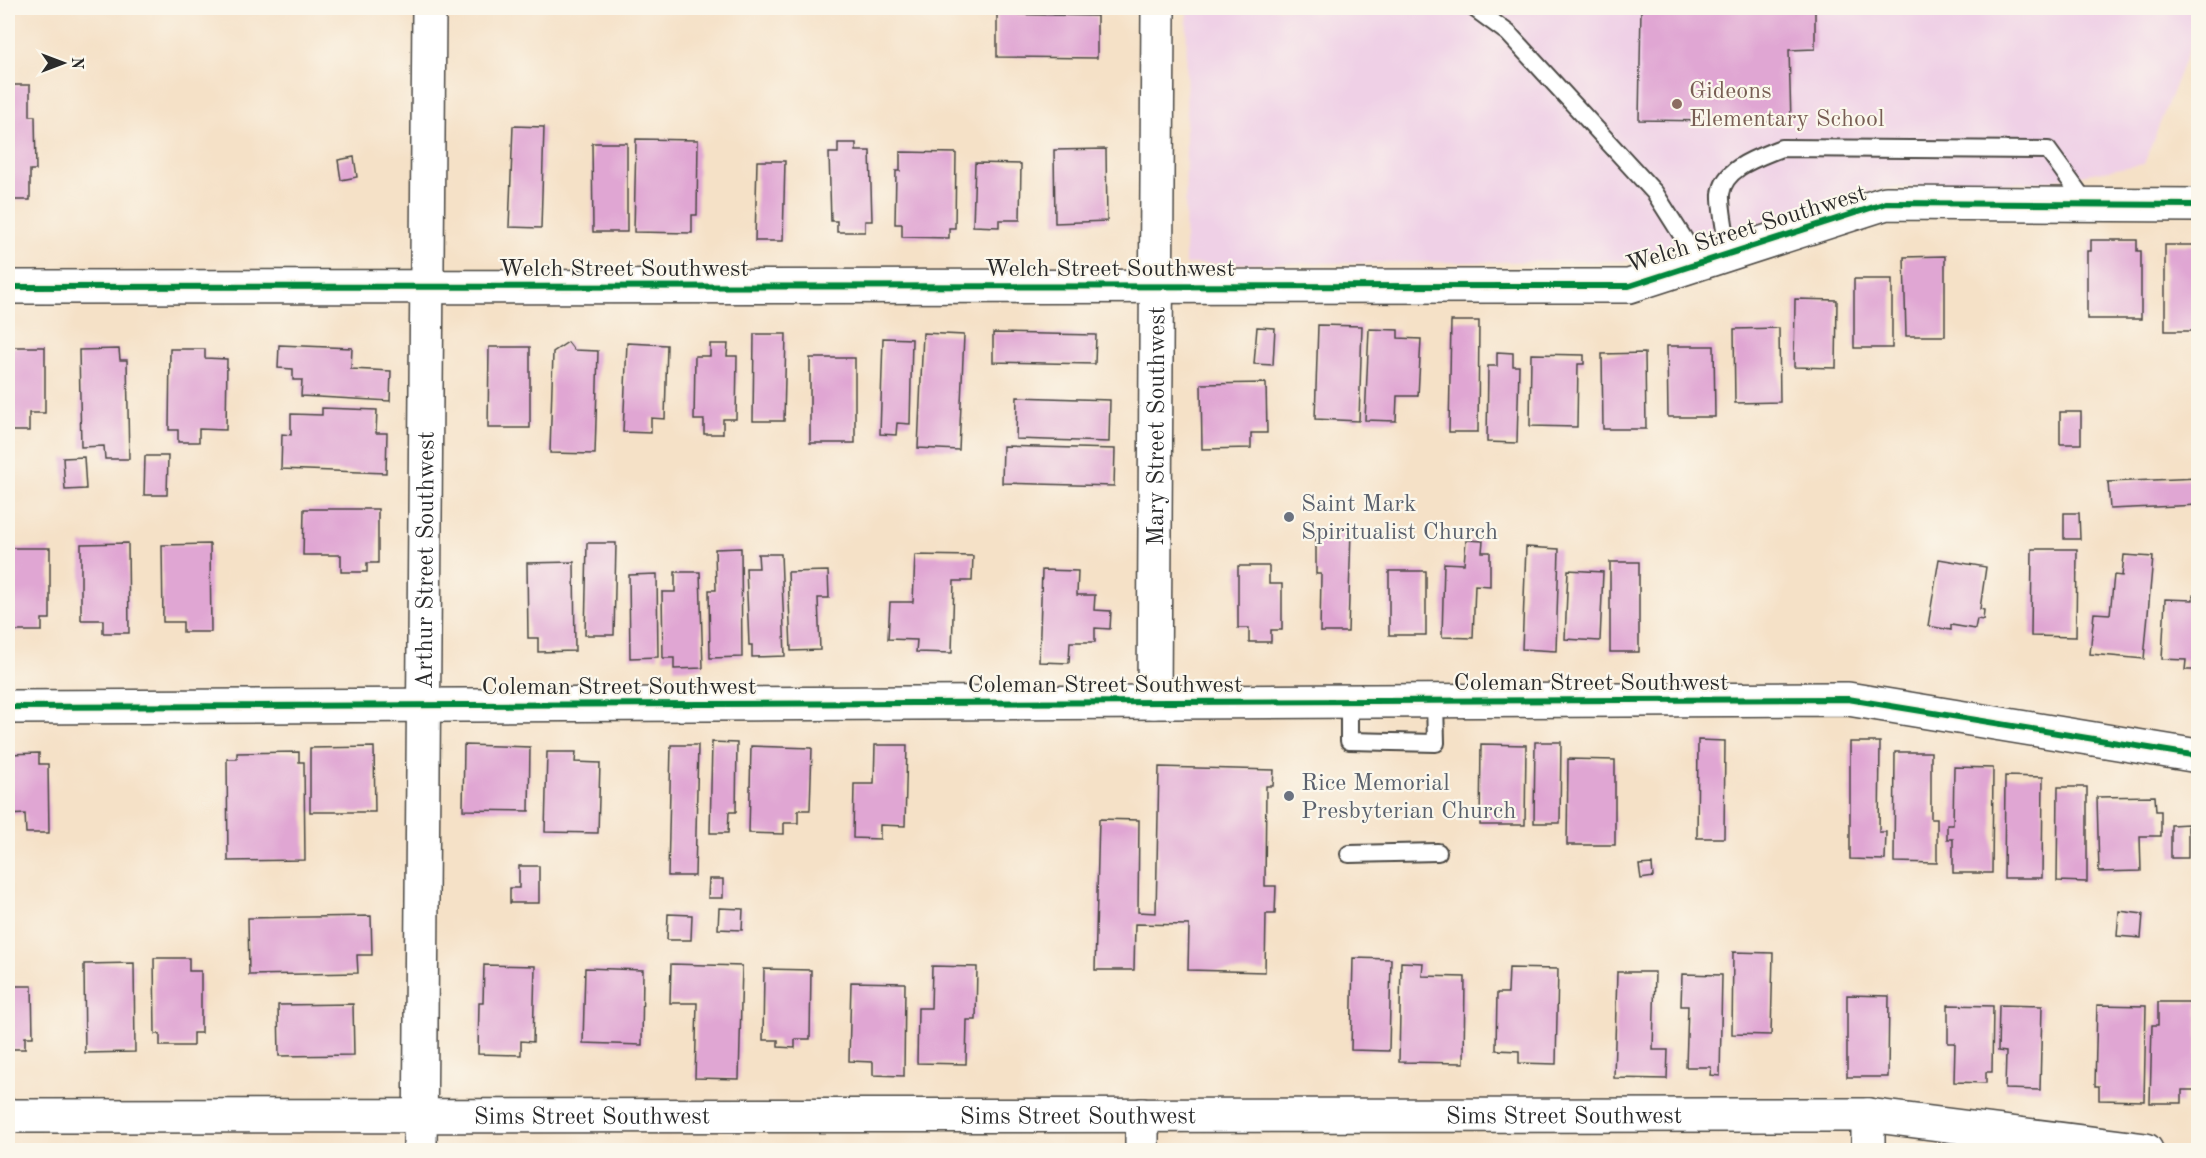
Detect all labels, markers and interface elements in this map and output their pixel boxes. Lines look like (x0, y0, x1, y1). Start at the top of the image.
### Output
north arrow (33, 33, 93, 93)
text: N (68, 57, 84, 70)
place label: Gideons Elementary School (1689, 80, 1884, 132)
marker: Gideons Elementary School (1670, 97, 1684, 111)
street label: Welch Street Southwest (1624, 182, 1870, 278)
street label: Welch Street Southwest (499, 258, 749, 282)
street label: Welch Street Southwest (985, 258, 1235, 282)
street label: Mary Street Southwest (1145, 306, 1170, 546)
street label: Arthur Street Southwest (414, 431, 440, 689)
place label: Saint Mark Spiritualist Church (1301, 493, 1498, 545)
marker: Saint Mark Spiritualist Church (1282, 510, 1296, 524)
street label: Coleman Street Southwest (1454, 672, 1728, 696)
street label: Coleman Street Southwest (968, 674, 1242, 698)
street label: Coleman Street Southwest (482, 676, 756, 700)
place label: Rice Memorial Presbyterian Church (1301, 772, 1516, 824)
marker: Rice Memorial Presbyterian Church (1282, 789, 1296, 803)
street label: Sims Street Southwest (960, 1105, 1196, 1129)
street label: Sims Street Southwest (1446, 1105, 1682, 1129)
street label: Sims Street Southwest (474, 1106, 710, 1130)

